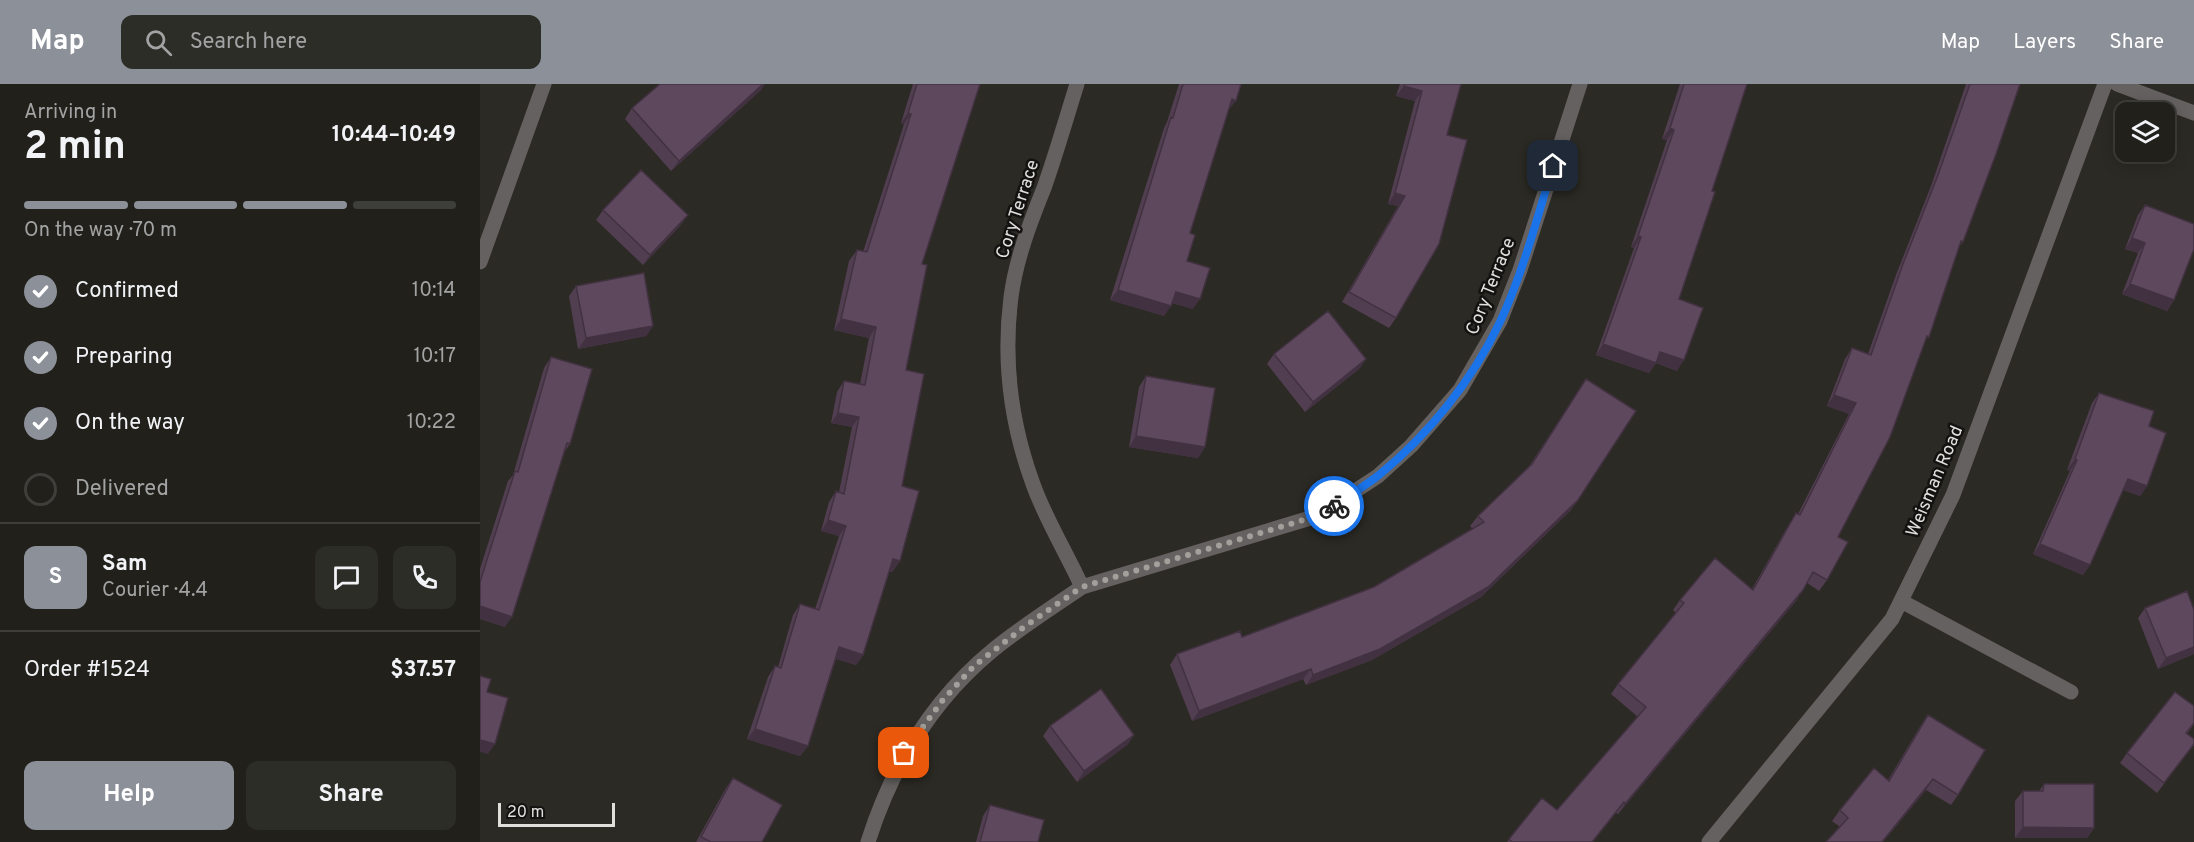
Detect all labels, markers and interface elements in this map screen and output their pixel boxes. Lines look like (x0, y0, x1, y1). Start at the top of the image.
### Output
search box (121, 15, 541, 69)
text: Map (30, 24, 85, 60)
icon: search (142, 26, 175, 59)
text: Search here (190, 29, 307, 56)
text: Map (1941, 29, 1980, 56)
text: Layers (2013, 29, 2076, 56)
text: Share (2109, 29, 2164, 56)
text: Arriving in (24, 100, 117, 126)
map controls (2115, 102, 2175, 162)
button: layers (2115, 102, 2175, 162)
text: 10:44–10:49 (332, 122, 456, 149)
text: 2 min (24, 124, 126, 173)
pin (1527, 140, 1578, 191)
icon: home (1536, 149, 1569, 182)
street label: Cory Terrace (992, 157, 1045, 262)
text: On the way · 70 m (24, 218, 177, 244)
street label: Cory Terrace (1461, 235, 1521, 339)
icon: check (24, 275, 57, 308)
text: Confirmed (75, 278, 179, 305)
text: 10:14 (412, 278, 456, 304)
icon: check (24, 341, 57, 374)
text: Preparing (75, 344, 173, 371)
text: 10:17 (413, 344, 456, 370)
icon: check (24, 407, 57, 440)
text: On the way (75, 410, 185, 437)
text: 10:22 (407, 410, 456, 436)
street label: Weisman Road (1902, 423, 1969, 541)
text: Delivered (75, 476, 169, 503)
courier (1304, 476, 1364, 536)
icon: bike (1318, 490, 1351, 523)
button: chat (315, 546, 378, 609)
button: phone (393, 546, 456, 609)
text: Sam (102, 551, 147, 578)
text: S (49, 564, 62, 591)
text: Courier · 4.4 (102, 578, 208, 604)
text: Order #1524 (24, 657, 150, 684)
text: $37.57 (390, 657, 456, 684)
pin (878, 727, 929, 778)
icon: bag (887, 736, 920, 769)
button: Help (24, 761, 234, 830)
button: Share (246, 761, 456, 830)
scale bar (498, 800, 615, 828)
text: 20 m (507, 803, 544, 823)

